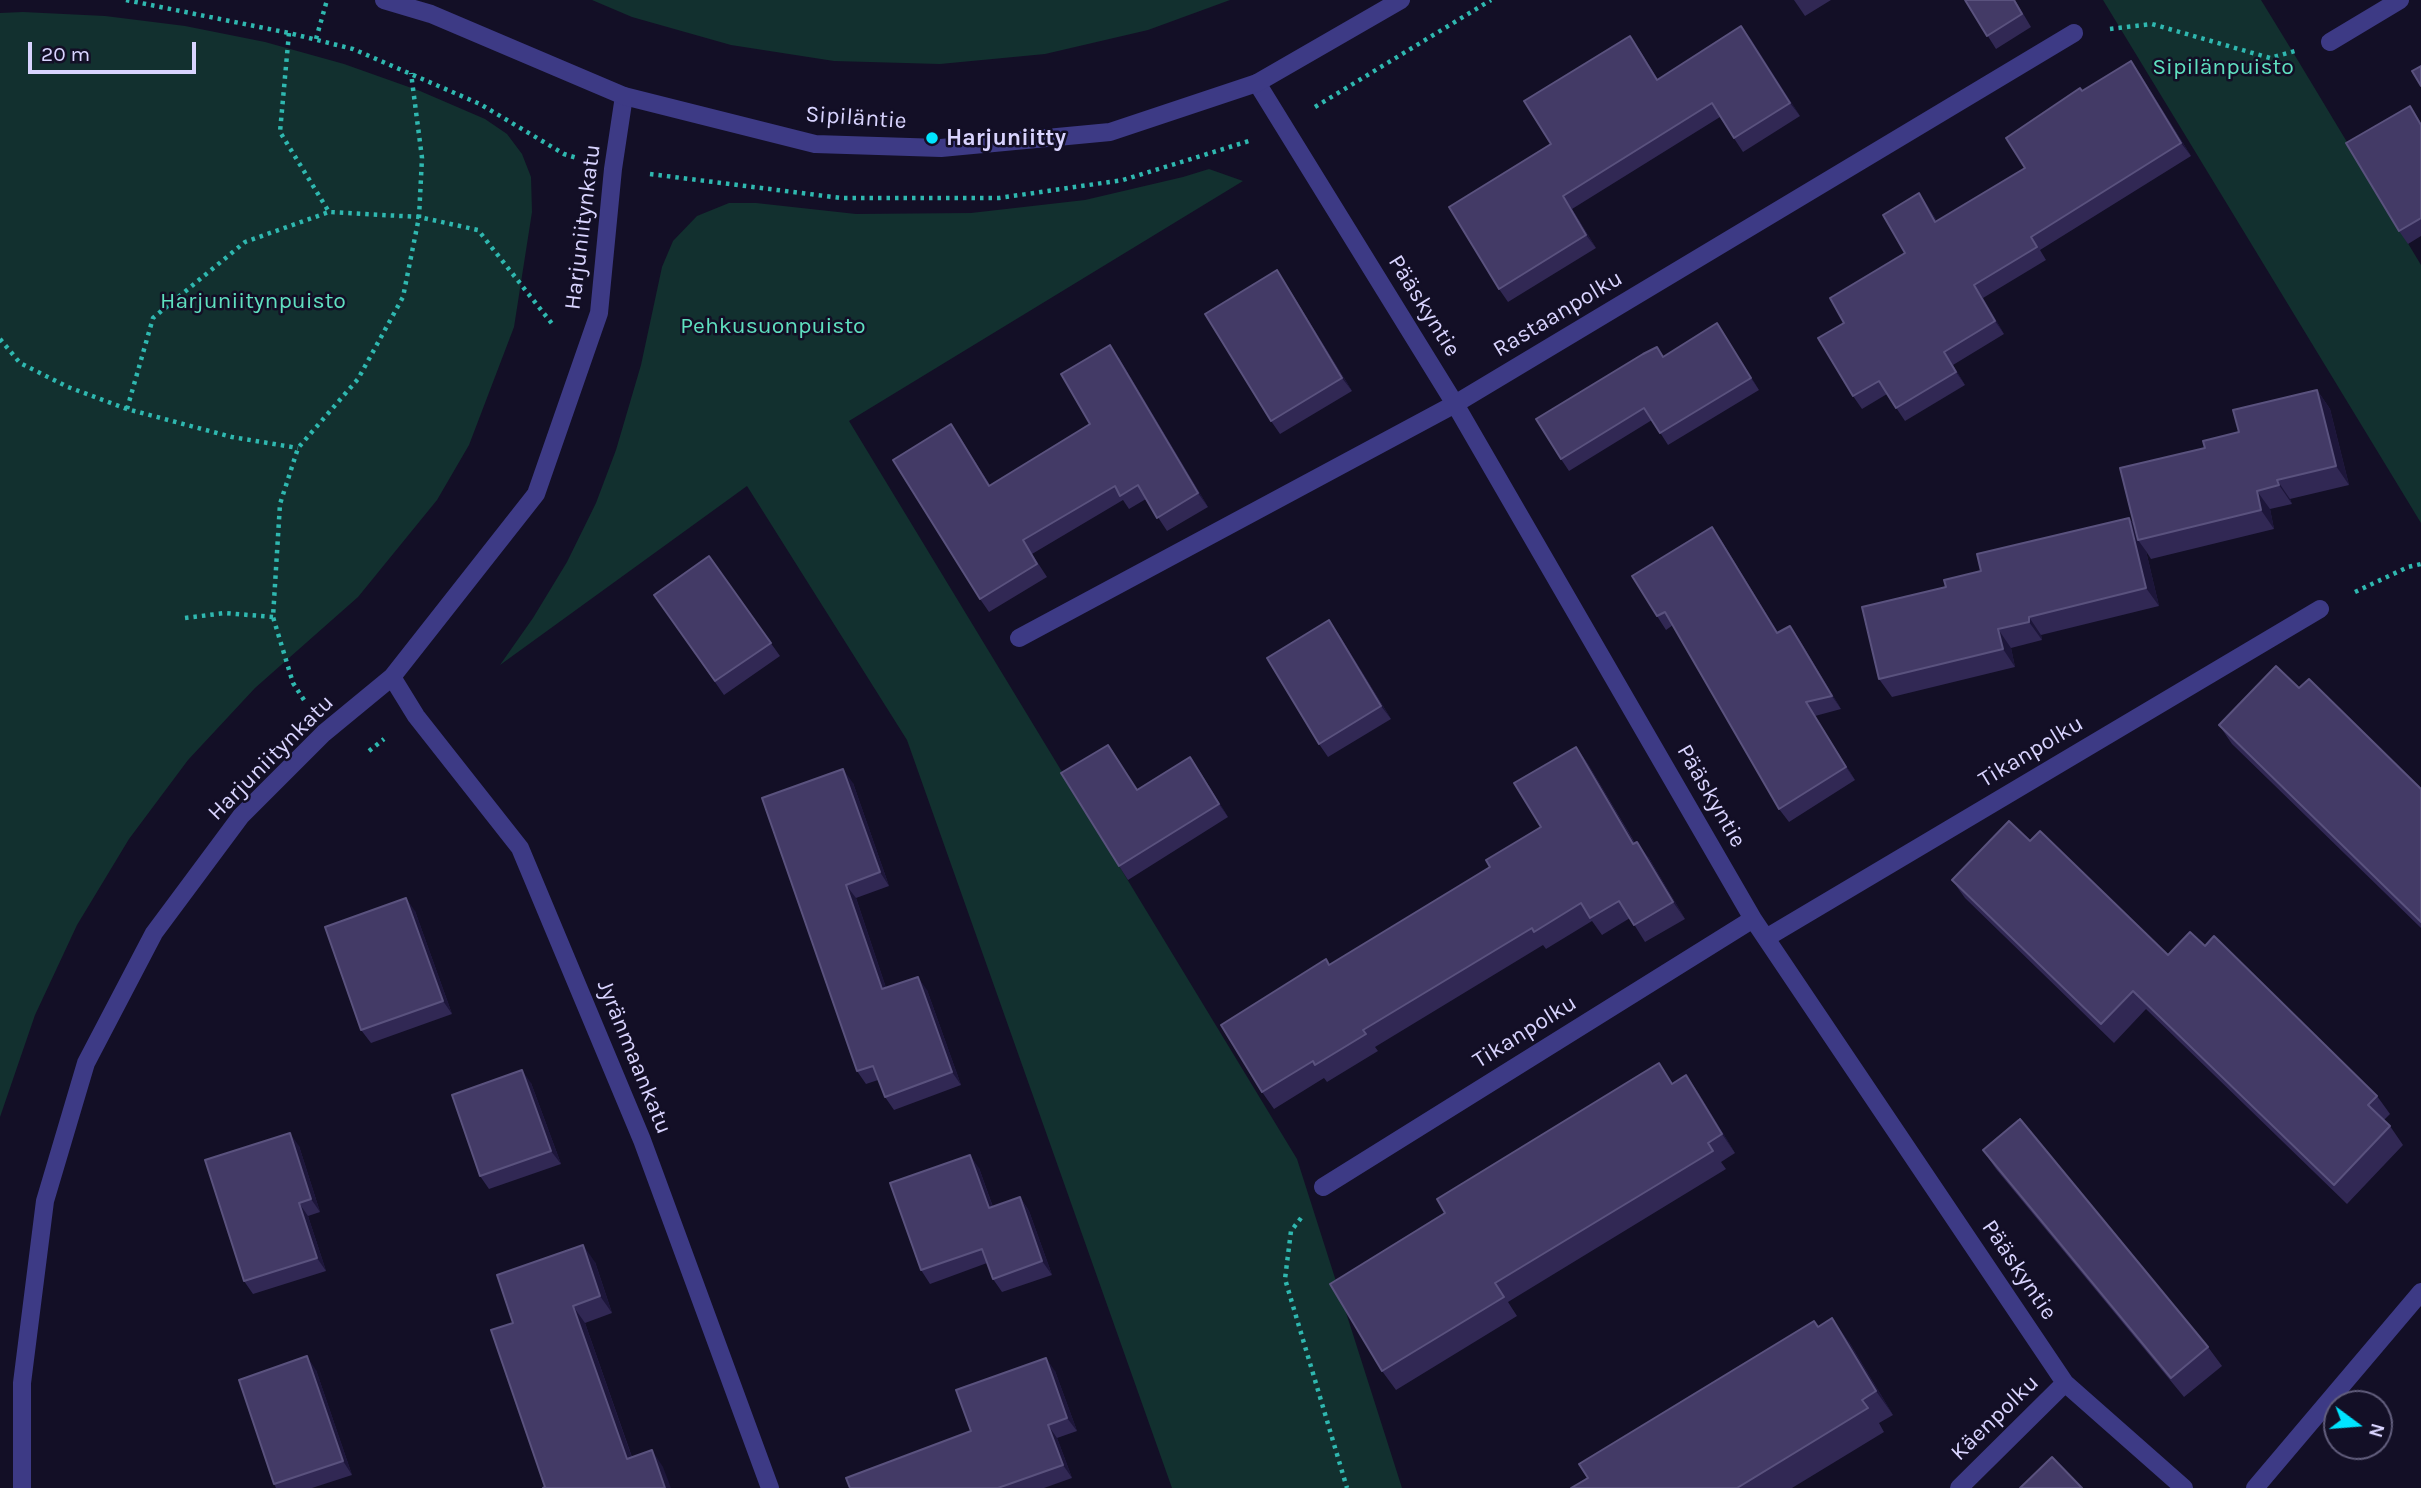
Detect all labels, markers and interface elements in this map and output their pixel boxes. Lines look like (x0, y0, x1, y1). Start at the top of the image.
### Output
scale bar (32, 28, 200, 72)
text: 20 m (41, 42, 90, 66)
park label: Sipilänpuisto (2152, 53, 2294, 81)
street label: Sipiläntie (804, 101, 908, 135)
place label: Harjuniitty (946, 124, 1066, 152)
marker: Harjuniitty (924, 130, 940, 146)
street label: Harjuniitynkatu (559, 143, 607, 311)
street label: Pääskyntie (1382, 250, 1466, 362)
street label: Rastaanpolku (1488, 265, 1628, 363)
park label: Harjuniitynpuisto (160, 287, 346, 315)
park label: Pehkusuonpuisto (680, 312, 866, 340)
street label: Harjuniitynkatu (202, 689, 340, 827)
street label: Tikanpolku (1974, 710, 2088, 794)
street label: Pääskyntie (1670, 739, 1752, 853)
street label: Jyränmaankatu (591, 976, 677, 1138)
street label: Tikanpolku (1468, 989, 1582, 1075)
street label: Pääskyntie (1976, 1215, 2062, 1325)
street label: Käenpolku (1945, 1369, 2045, 1467)
north arrow (2323, 1390, 2393, 1460)
text: N (2364, 1421, 2389, 1440)

